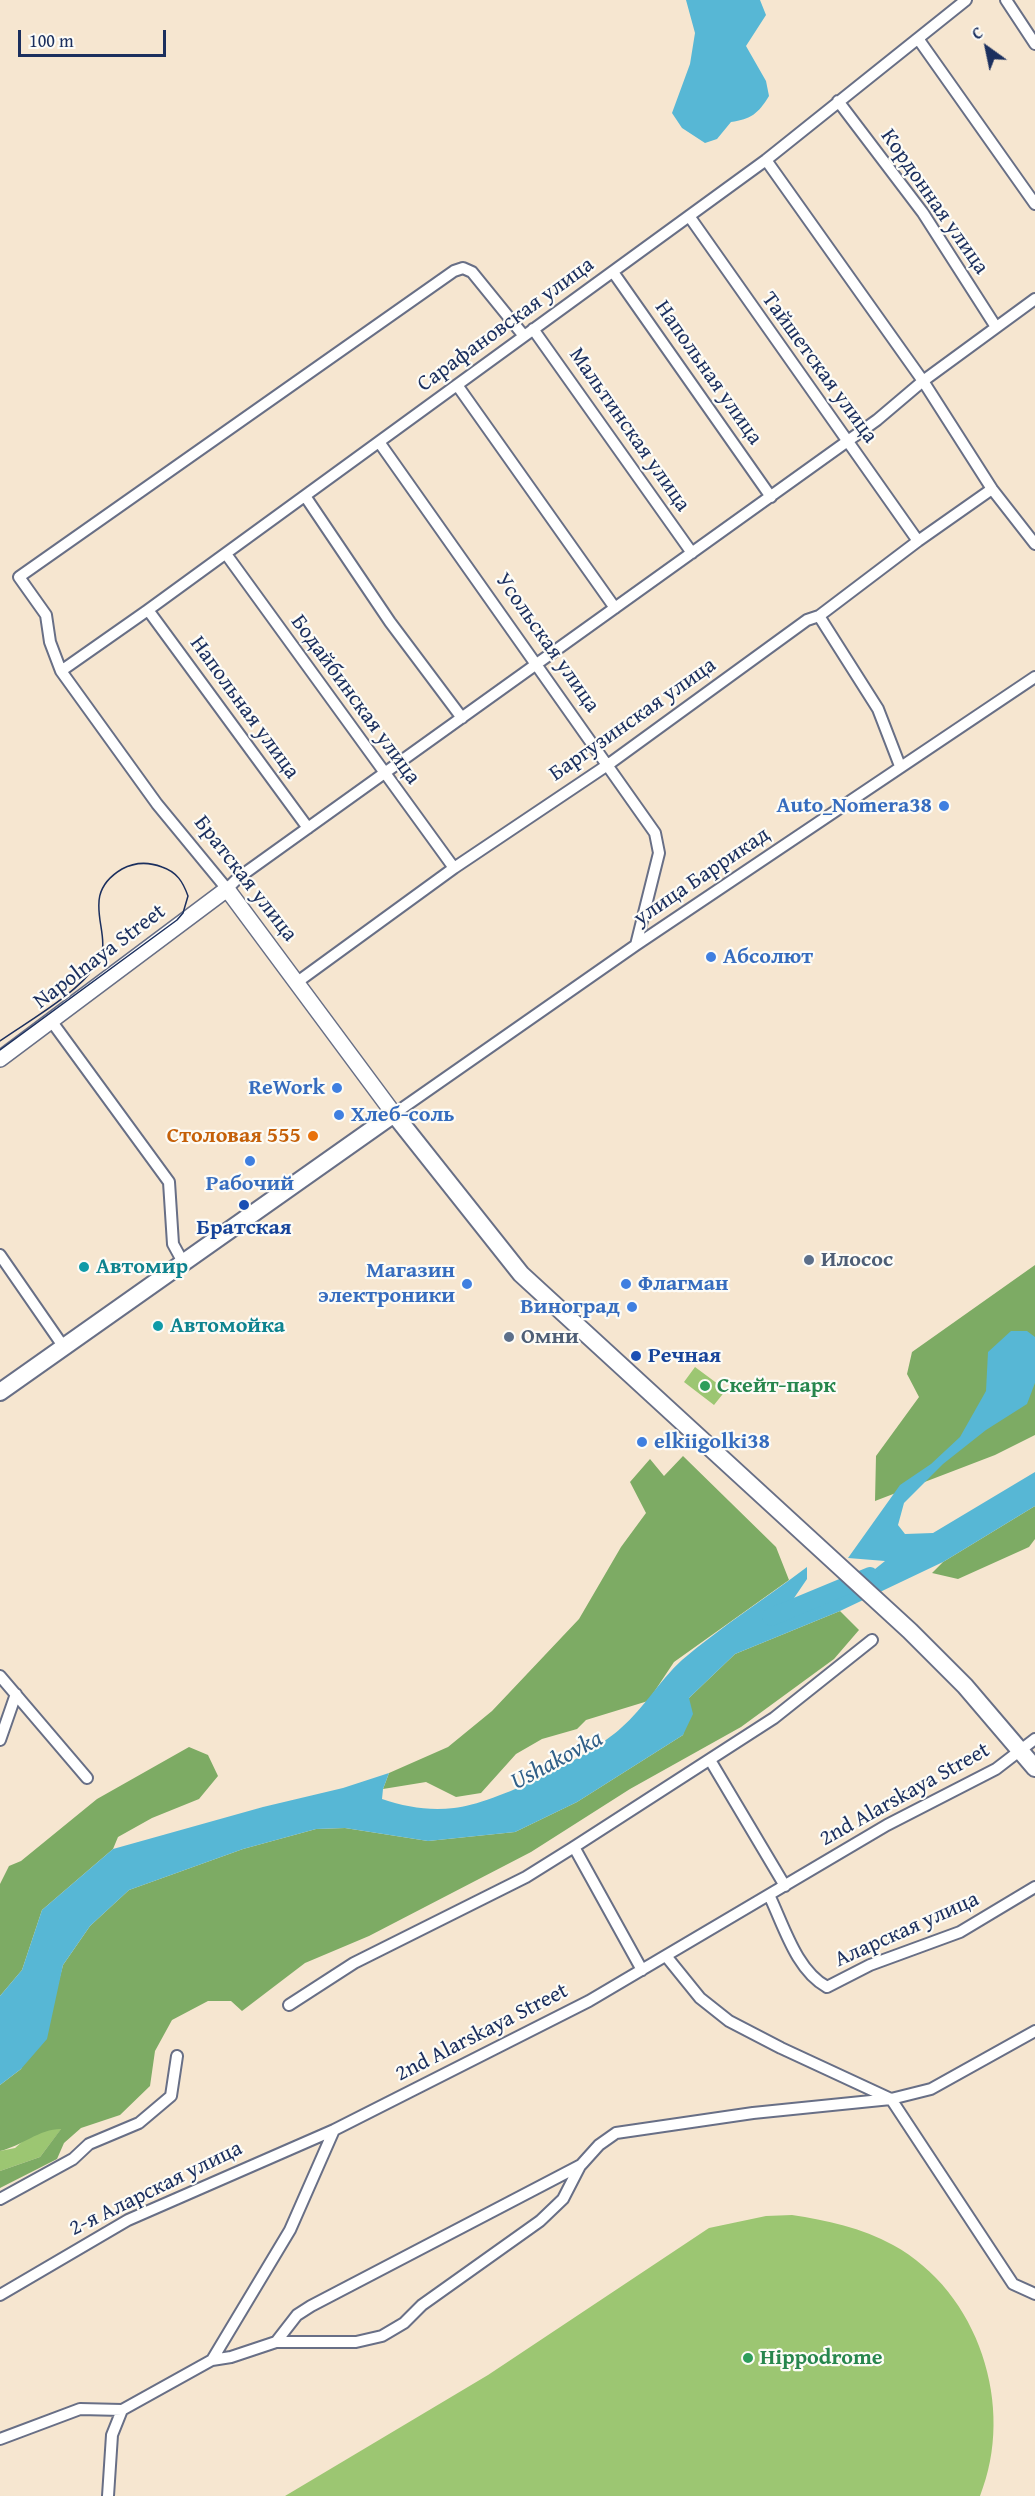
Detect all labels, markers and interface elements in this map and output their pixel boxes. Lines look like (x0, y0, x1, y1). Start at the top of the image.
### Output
scale bar (21, 18, 170, 56)
north arrow (957, 18, 1017, 78)
text: С (967, 20, 988, 45)
text: 100 m (29, 27, 74, 54)
street label: Кордонная улица (874, 124, 994, 280)
street label: Сарафановская улица (413, 252, 599, 398)
street label: Тайшетская улица (755, 287, 883, 449)
street label: Напольная улица (648, 296, 768, 450)
street label: Мальтинская улица (563, 343, 695, 517)
street label: Усольская улица (489, 568, 605, 718)
street label: Бодайбинская улица (285, 610, 425, 790)
street label: Напольная улица (183, 632, 305, 784)
street label: Баргузинская улица (544, 652, 722, 788)
place label: Auto_Nomera38 (776, 793, 932, 819)
marker: Auto_Nomera38 (937, 799, 951, 813)
street label: Братская улица (188, 811, 302, 947)
street label: улица Баррикад (629, 822, 775, 932)
street label: Napolnaya Street (29, 899, 171, 1015)
place label: Абсолют (723, 944, 813, 970)
marker: Абсолют (704, 950, 718, 964)
place label: ReWork (248, 1075, 325, 1101)
marker: ReWork (330, 1081, 344, 1095)
place label: Хлеб-соль (351, 1102, 455, 1128)
marker: Хлеб-соль (332, 1108, 346, 1122)
place label: Столовая 555 (167, 1123, 301, 1149)
marker: Столовая 555 (306, 1129, 320, 1143)
marker: Рабочий (243, 1154, 257, 1168)
place label: Рабочий (206, 1171, 294, 1197)
marker: Братская (237, 1198, 251, 1212)
place label: Братская (196, 1215, 292, 1241)
place label: Илосос (821, 1247, 893, 1273)
marker: Илосос (802, 1253, 816, 1267)
place label: Автомир (96, 1254, 188, 1280)
place label: Магазин электроники (318, 1258, 455, 1310)
marker: Автомир (77, 1260, 91, 1274)
place label: Флагман (638, 1271, 728, 1297)
marker: Магазин электроники (460, 1277, 474, 1291)
marker: Флагман (619, 1277, 633, 1291)
place label: Виноград (520, 1294, 620, 1320)
marker: Виноград (625, 1300, 639, 1314)
place label: Автомойка (170, 1313, 285, 1339)
marker: Автомойка (151, 1319, 165, 1333)
place label: Омни (521, 1324, 579, 1350)
marker: Омни (502, 1330, 516, 1344)
place label: Речная (648, 1343, 721, 1369)
marker: Речная (629, 1349, 643, 1363)
place label: Скейт-парк (717, 1373, 836, 1399)
marker: Скейт-парк (698, 1379, 712, 1393)
place label: elkiigolki38 (654, 1429, 770, 1455)
marker: elkiigolki38 (635, 1435, 649, 1449)
water label: Ushakovka (506, 1725, 608, 1797)
street label: 2nd Alarskaya Street (815, 1737, 995, 1853)
street label: Аларская улица (831, 1886, 983, 1974)
street label: 2nd Alarskaya Street (391, 1978, 573, 2088)
street label: 2-я Аларская улица (65, 2136, 247, 2242)
place label: Hippodrome (760, 2345, 883, 2371)
marker: Hippodrome (741, 2351, 755, 2365)

